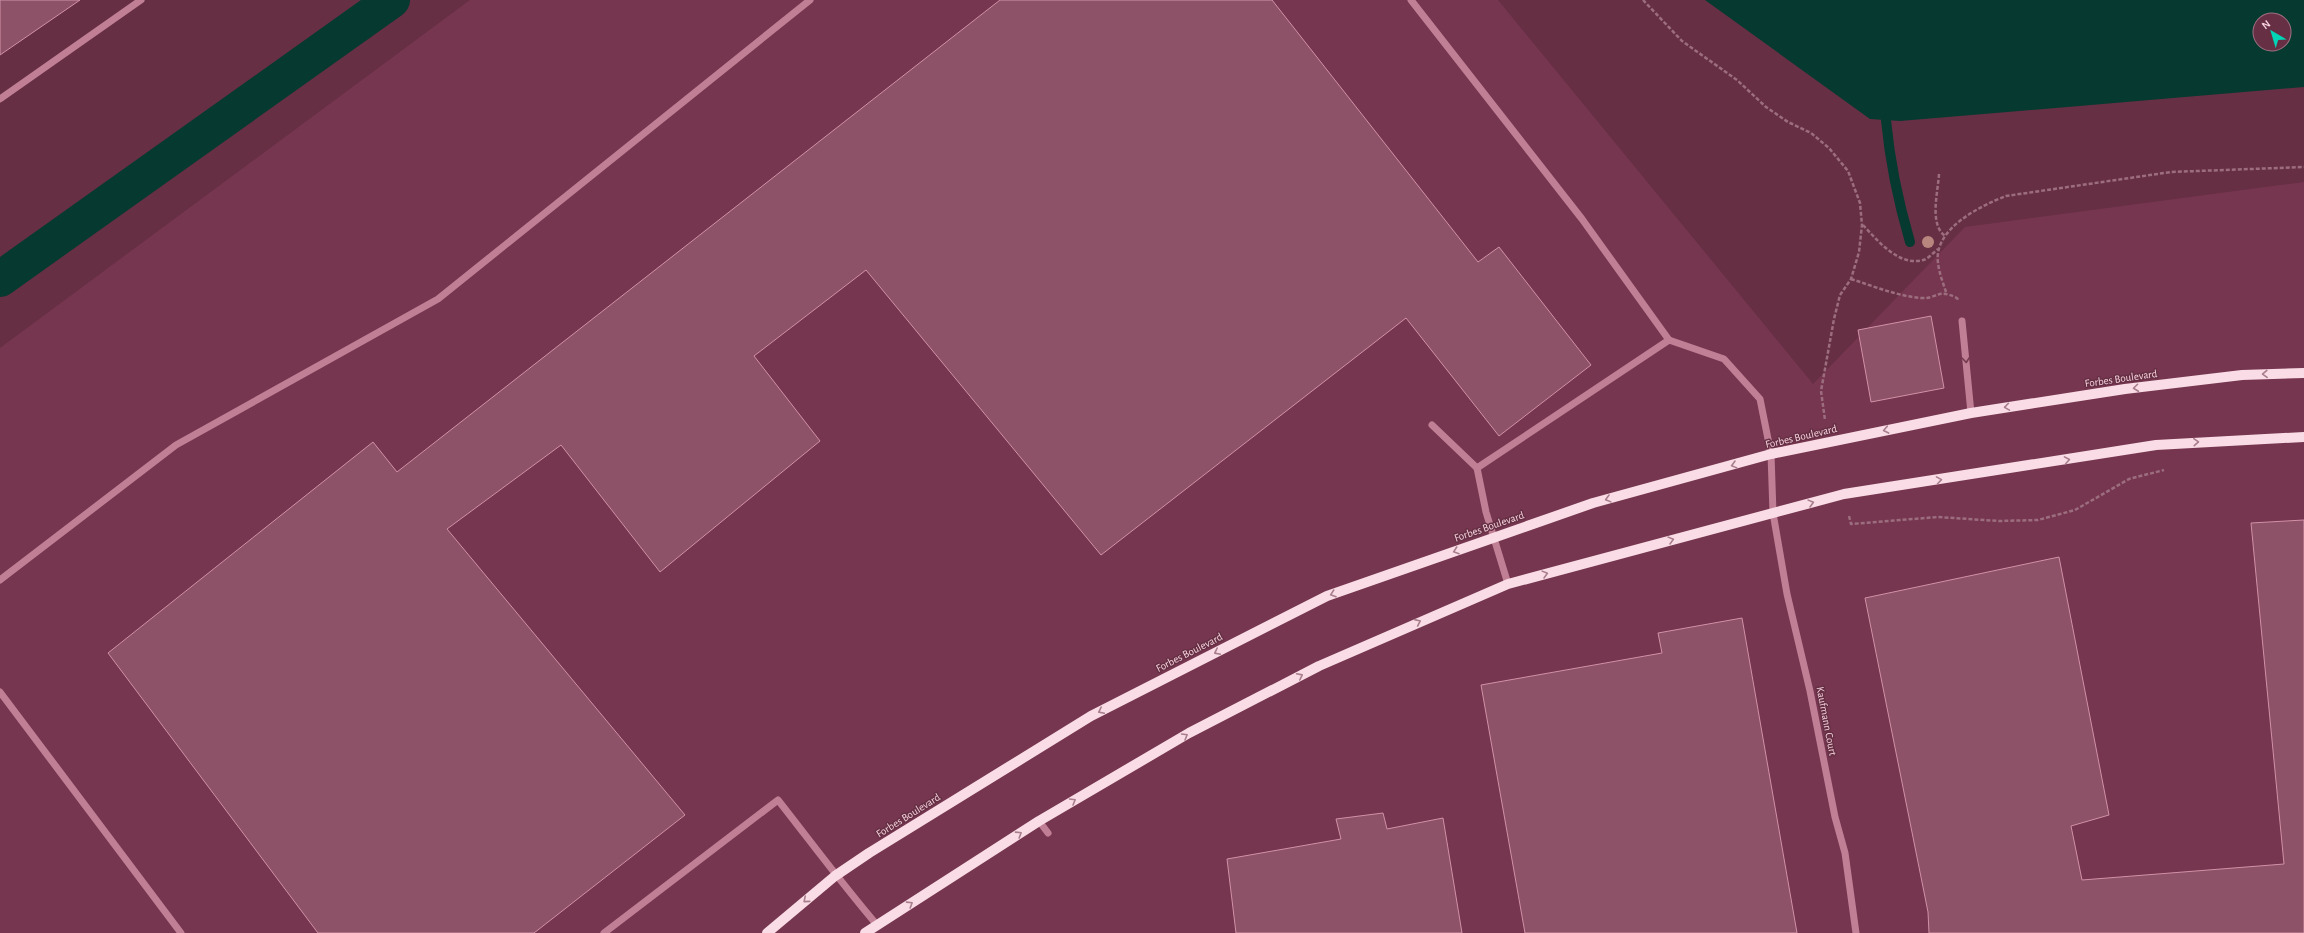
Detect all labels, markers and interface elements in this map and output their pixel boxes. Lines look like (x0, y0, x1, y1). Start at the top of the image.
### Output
north arrow (2252, 12, 2292, 52)
text: N (2260, 18, 2273, 31)
one-way arrow (1961, 357, 1970, 363)
street label: Forbes Boulevard (2084, 368, 2158, 389)
one-way arrow (2262, 370, 2268, 379)
one-way arrow (2133, 383, 2139, 392)
one-way arrow (2004, 402, 2010, 411)
street label: Forbes Boulevard (1764, 423, 1838, 450)
one-way arrow (1883, 426, 1890, 434)
one-way arrow (2193, 438, 2199, 447)
one-way arrow (2064, 456, 2070, 465)
one-way arrow (1731, 460, 1737, 468)
one-way arrow (1936, 476, 1942, 485)
one-way arrow (1605, 494, 1612, 503)
one-way arrow (1807, 499, 1814, 508)
street label: Forbes Boulevard (1453, 509, 1526, 544)
one-way arrow (1668, 537, 1674, 545)
one-way arrow (1453, 546, 1460, 554)
one-way arrow (1542, 571, 1549, 579)
one-way arrow (1330, 589, 1337, 597)
one-way arrow (1414, 619, 1422, 627)
street label: Forbes Boulevard (1154, 631, 1225, 674)
one-way arrow (1214, 647, 1221, 655)
one-way arrow (1296, 673, 1303, 681)
street label: Kaufmann Court (1814, 686, 1839, 757)
one-way arrow (1098, 706, 1106, 713)
one-way arrow (1181, 733, 1188, 740)
street label: Forbes Boulevard (874, 791, 942, 839)
one-way arrow (1069, 799, 1076, 806)
one-way arrow (1015, 831, 1022, 839)
one-way arrow (804, 896, 811, 903)
one-way arrow (906, 901, 913, 909)

